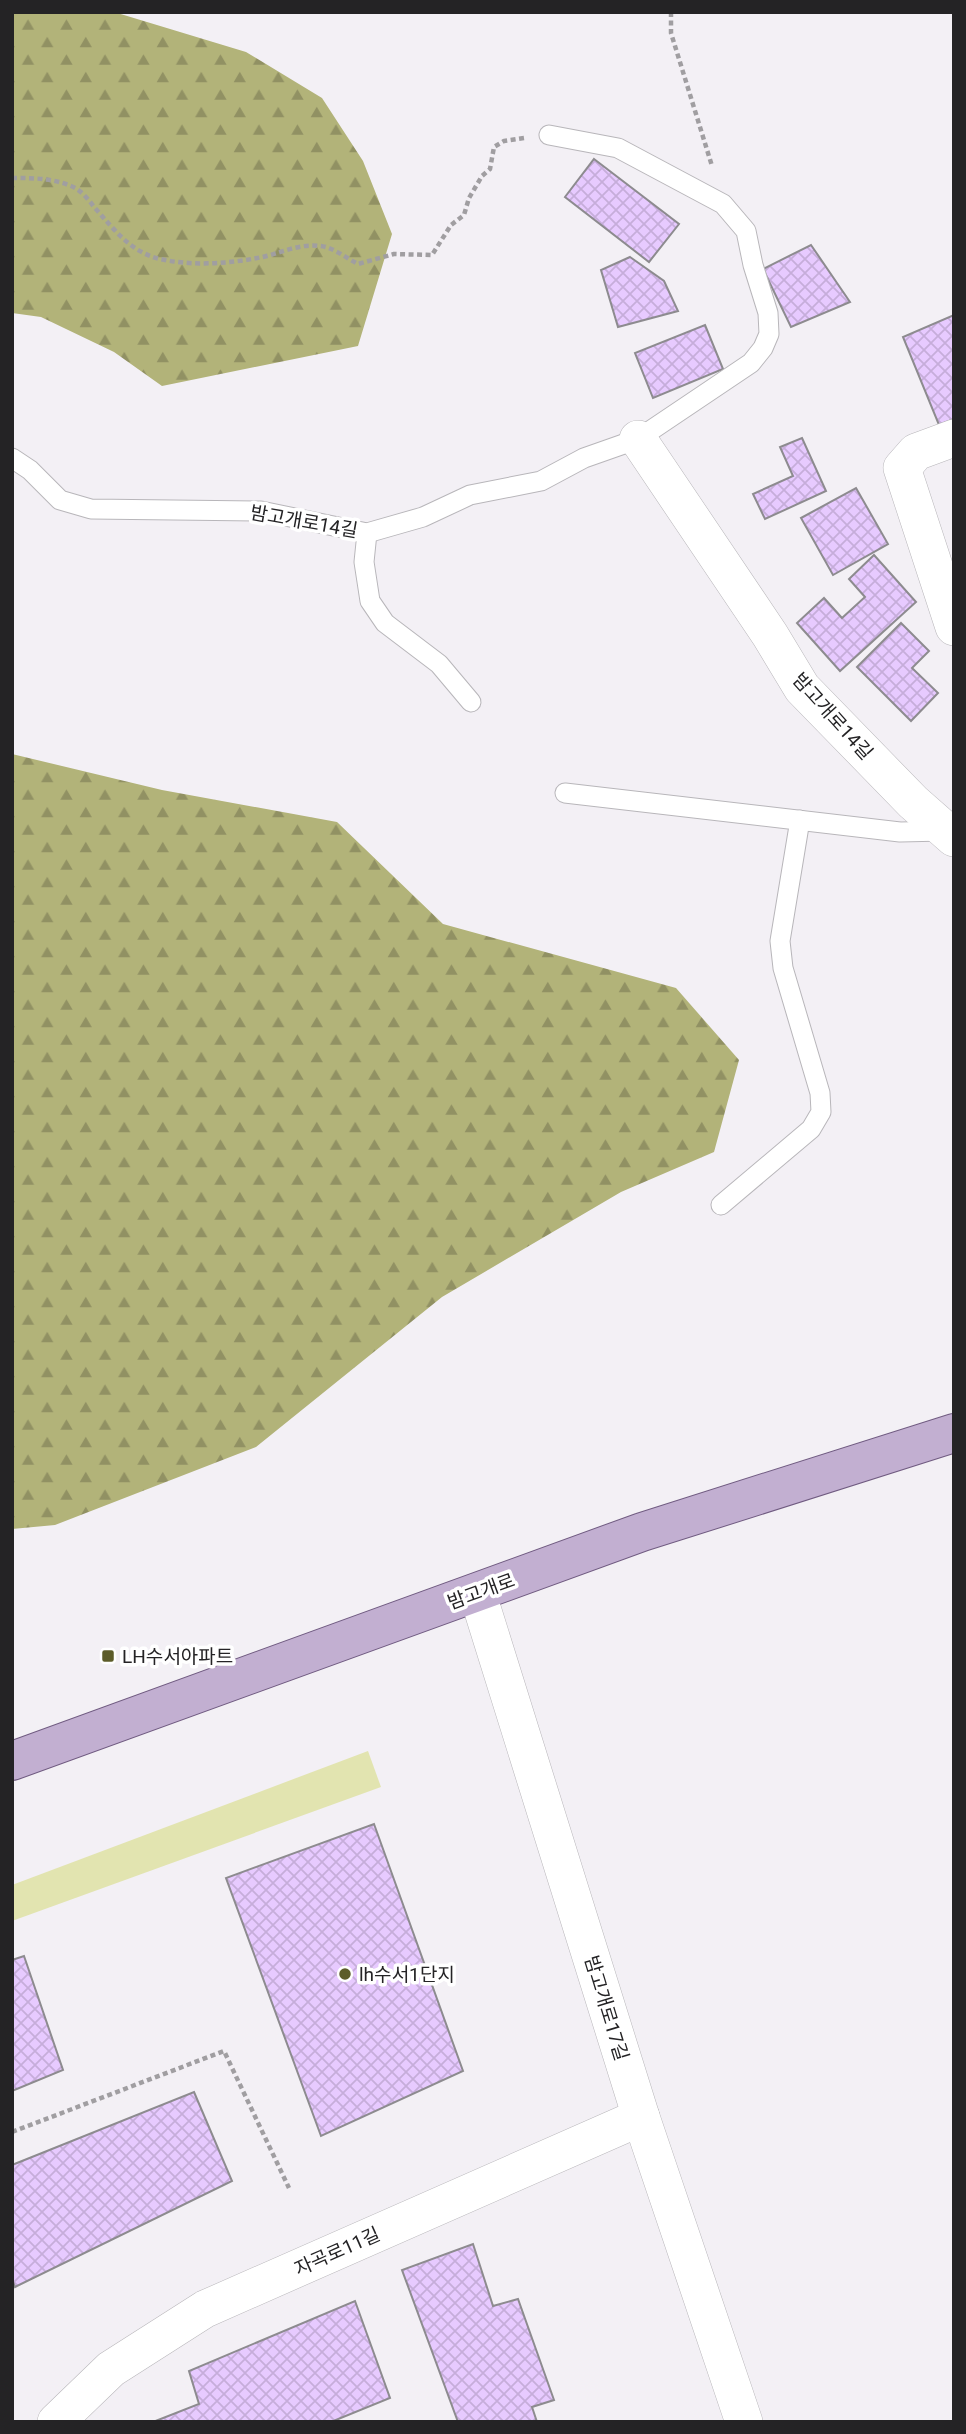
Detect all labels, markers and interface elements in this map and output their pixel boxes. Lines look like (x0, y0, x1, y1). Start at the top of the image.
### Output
street label: 밤고개로14길 (248, 501, 359, 542)
street label: 밤고개로14길 (788, 668, 878, 764)
street label: 밤고개로 (444, 1569, 518, 1614)
place label: LH수서아파트 (122, 1645, 233, 1668)
marker: LH수서아파트 (100, 1648, 116, 1664)
street label: 밤고개로17길 (580, 1953, 633, 2064)
place label: lh수서1단지 (359, 1963, 455, 1986)
marker: lh수서1단지 (337, 1966, 353, 1982)
street label: 자곡로11길 (291, 2222, 384, 2281)

